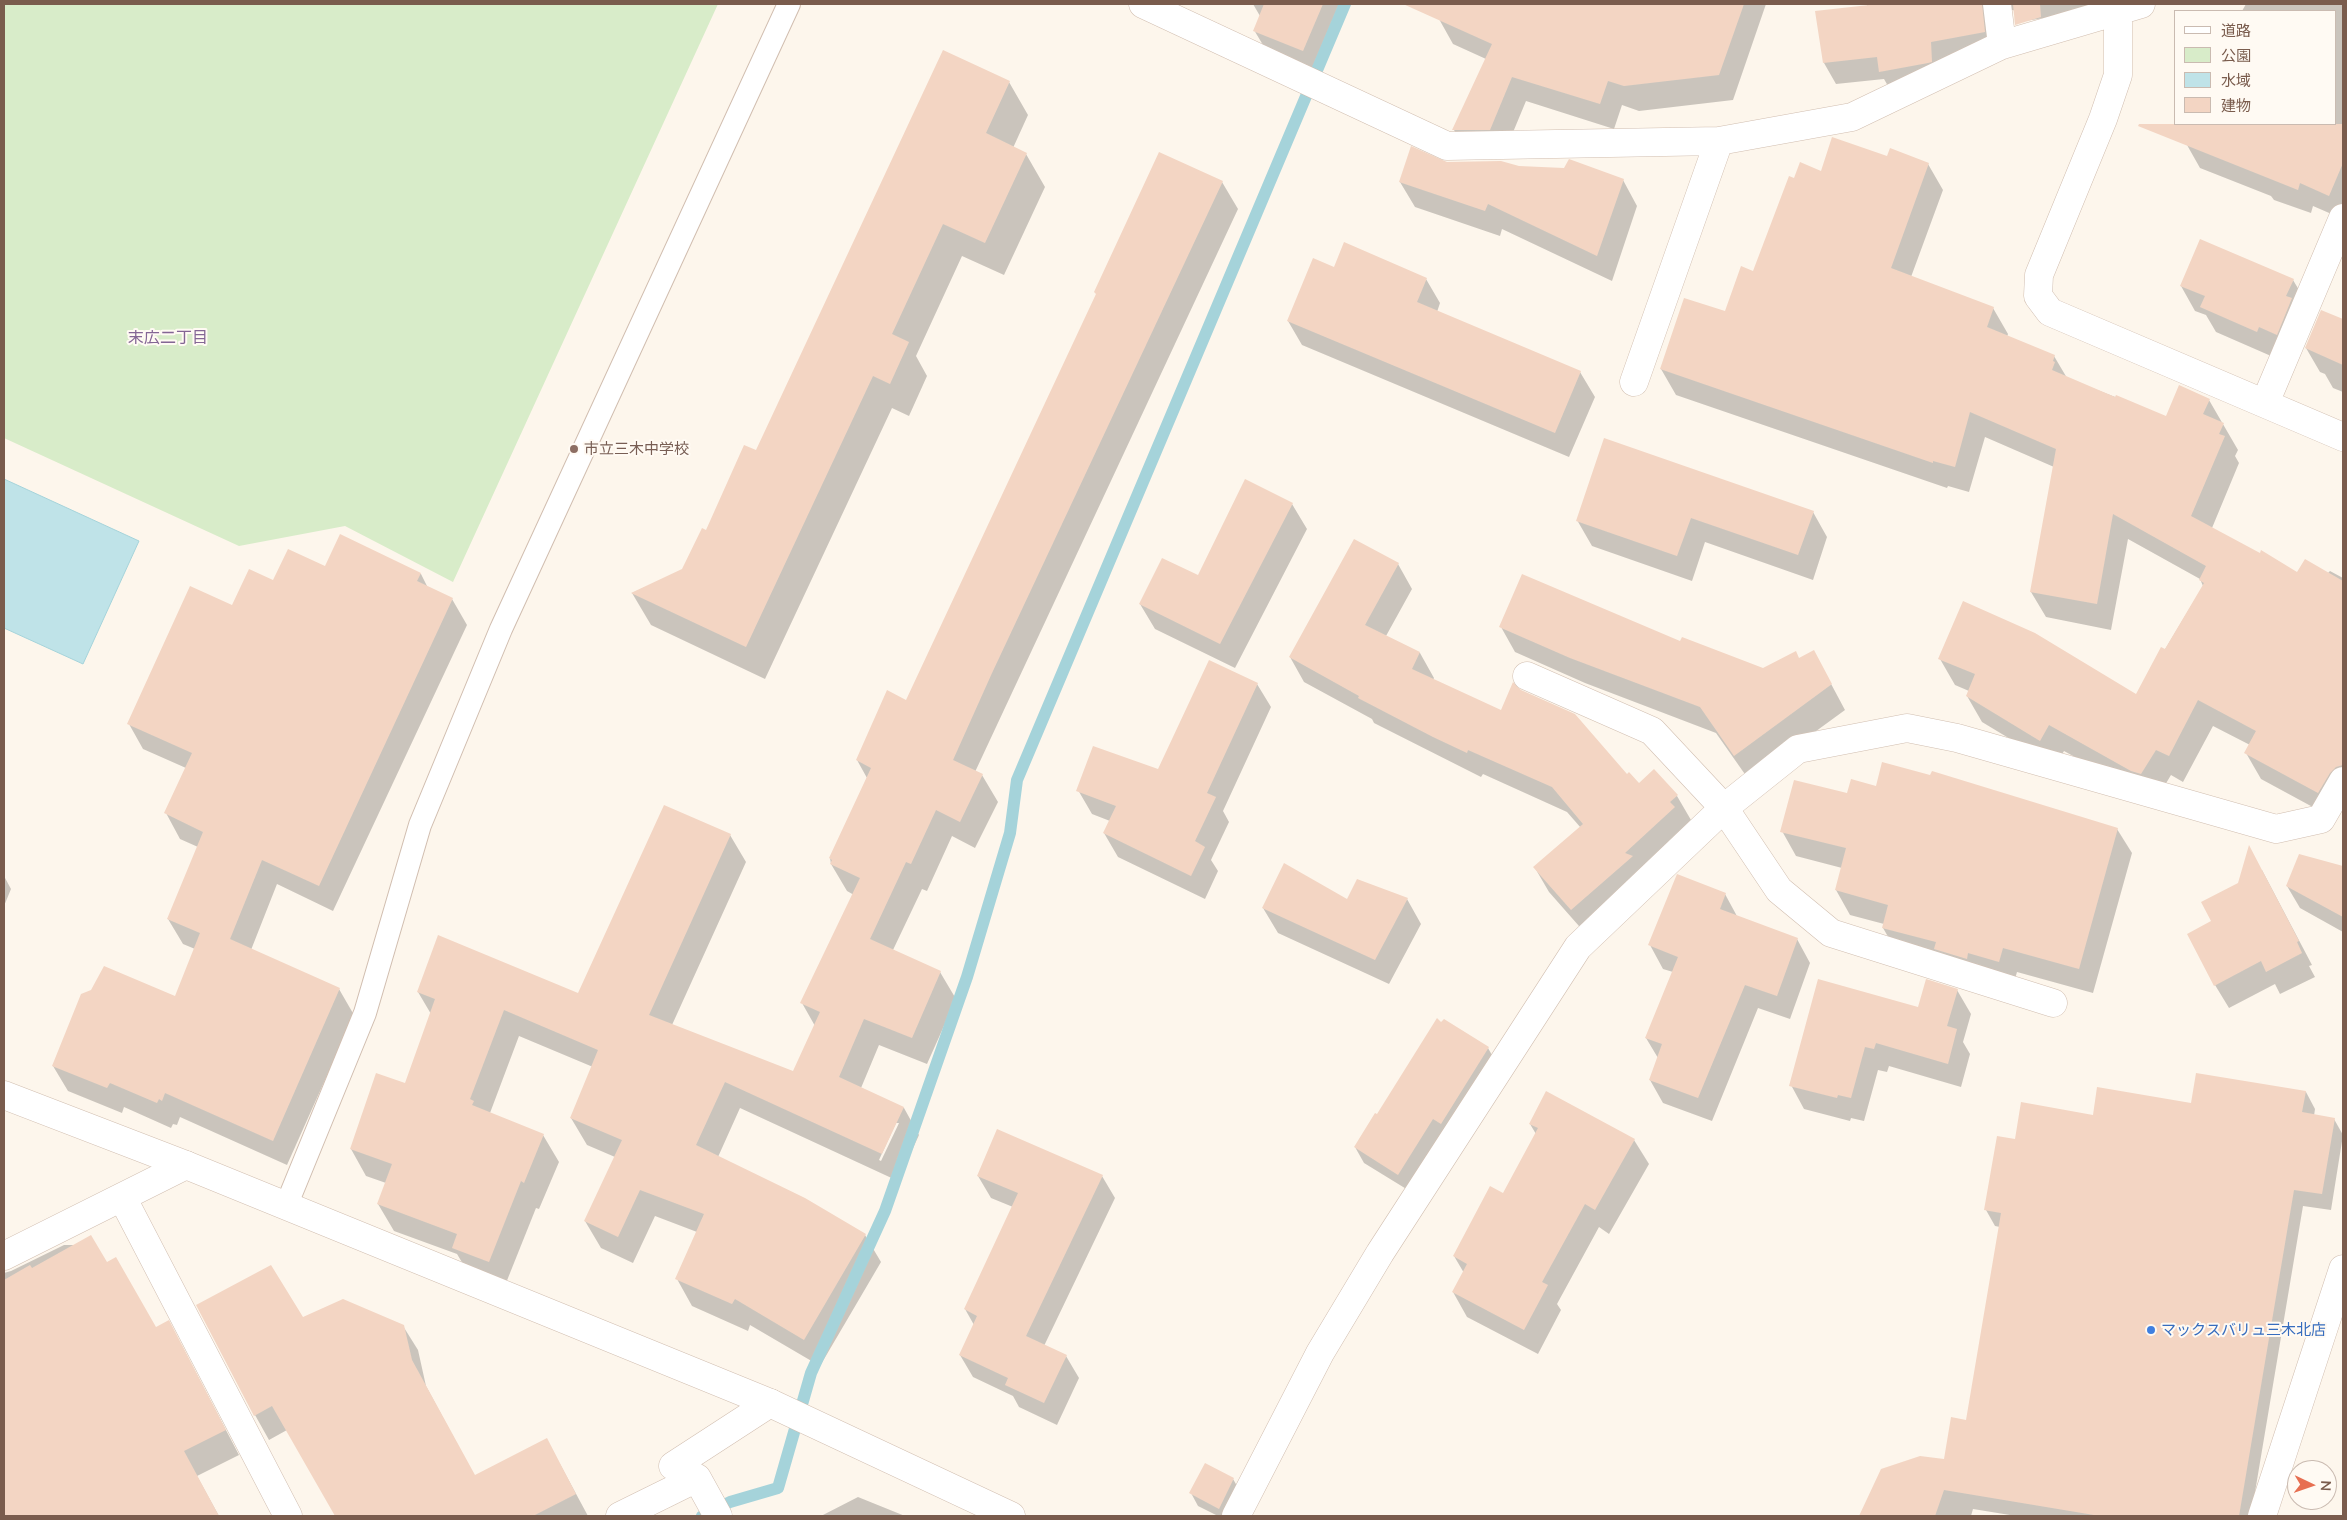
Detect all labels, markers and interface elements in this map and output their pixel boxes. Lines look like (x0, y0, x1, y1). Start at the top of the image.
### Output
legend (2174, 10, 2337, 125)
text: 道路 (2221, 21, 2251, 40)
text: 公園 (2221, 46, 2251, 65)
text: 水域 (2221, 71, 2251, 90)
text: 建物 (2221, 96, 2251, 115)
district label: 末広二丁目 (128, 328, 208, 348)
place label: 市立三木中学校 (584, 440, 689, 458)
marker: 市立三木中学校 (568, 443, 580, 455)
place label: マックスバリュ三木北店 (2161, 1321, 2326, 1339)
marker: マックスバリュ三木北店 (2145, 1324, 2157, 1336)
north arrow (2287, 1460, 2337, 1510)
text: N (2317, 1480, 2335, 1491)

